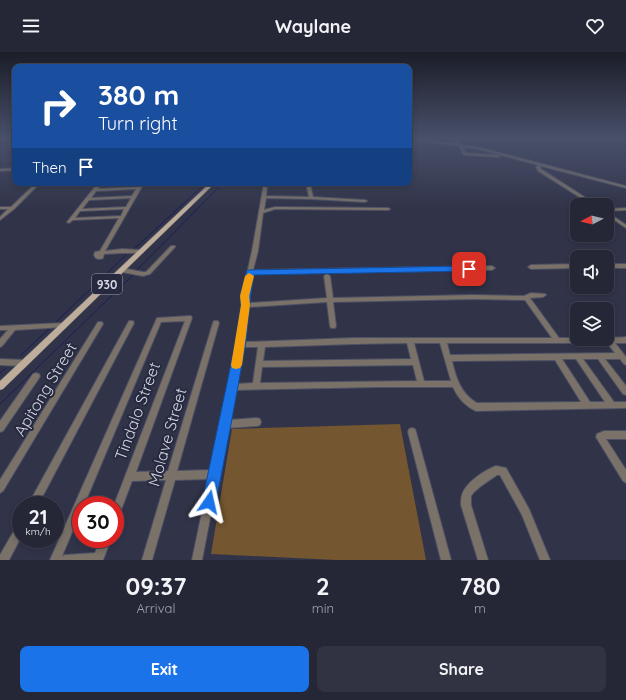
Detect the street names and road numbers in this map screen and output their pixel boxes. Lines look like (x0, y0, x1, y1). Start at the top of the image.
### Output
road number: 930 (92, 274, 122, 294)
street label: Apitong Street (9, 339, 81, 439)
street label: Tindalo Street (110, 359, 164, 463)
street label: Molave Street (143, 385, 191, 489)

